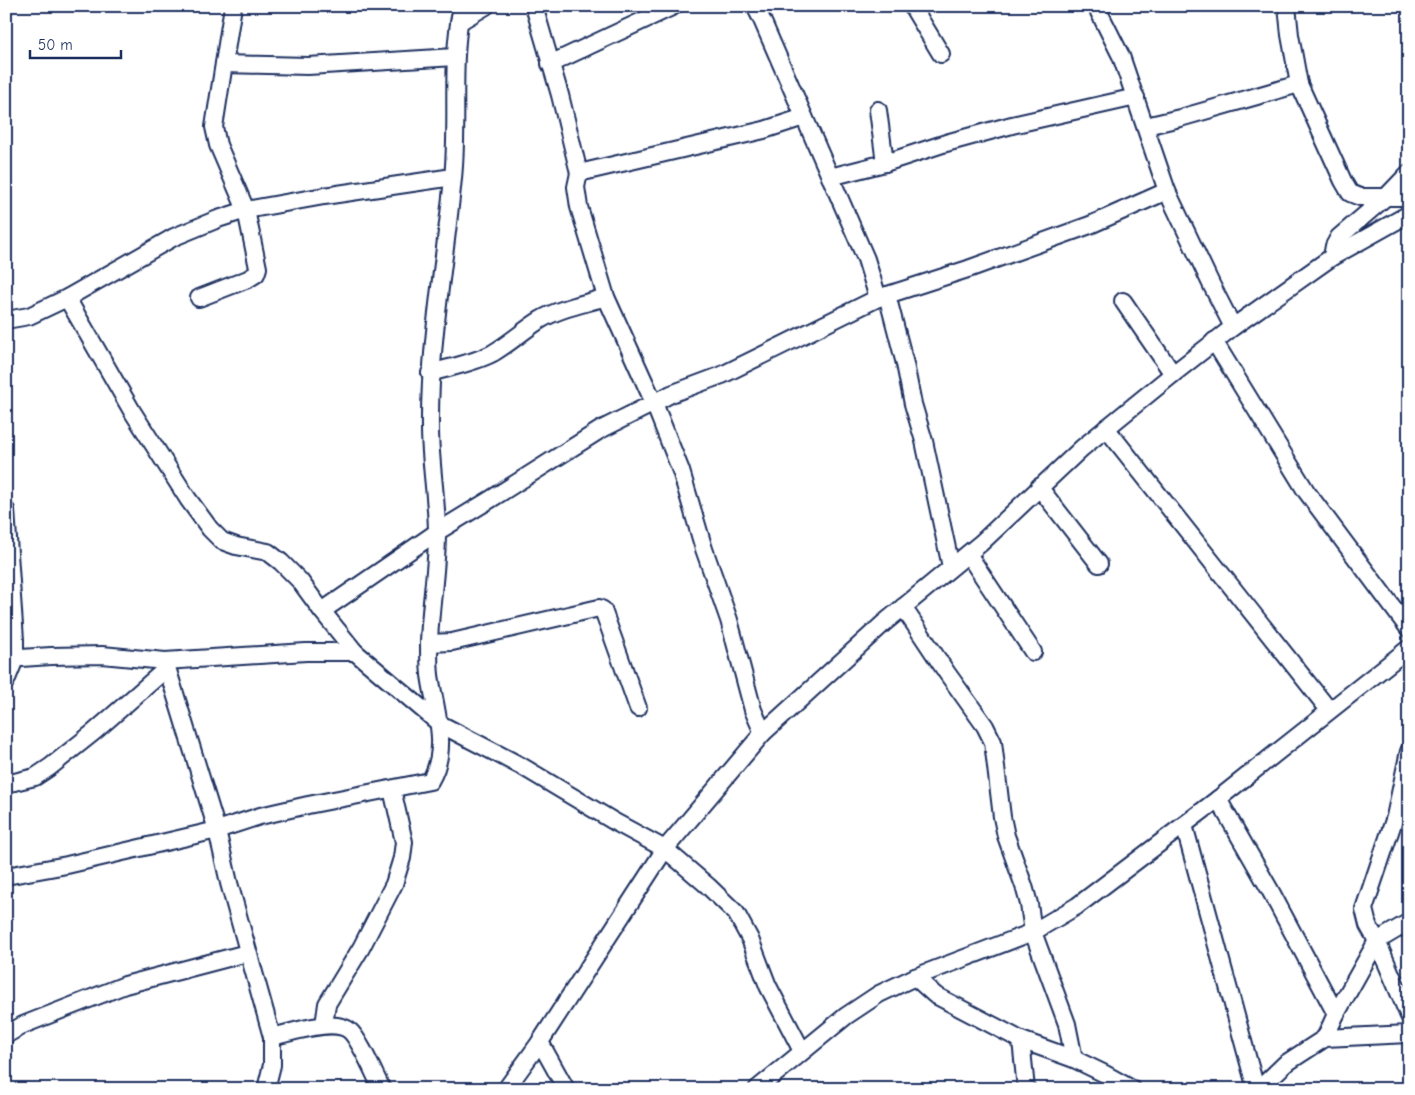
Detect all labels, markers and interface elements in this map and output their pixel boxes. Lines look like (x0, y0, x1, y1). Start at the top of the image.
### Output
scale bar (30, 28, 121, 60)
text: 50 m (38, 36, 73, 54)

